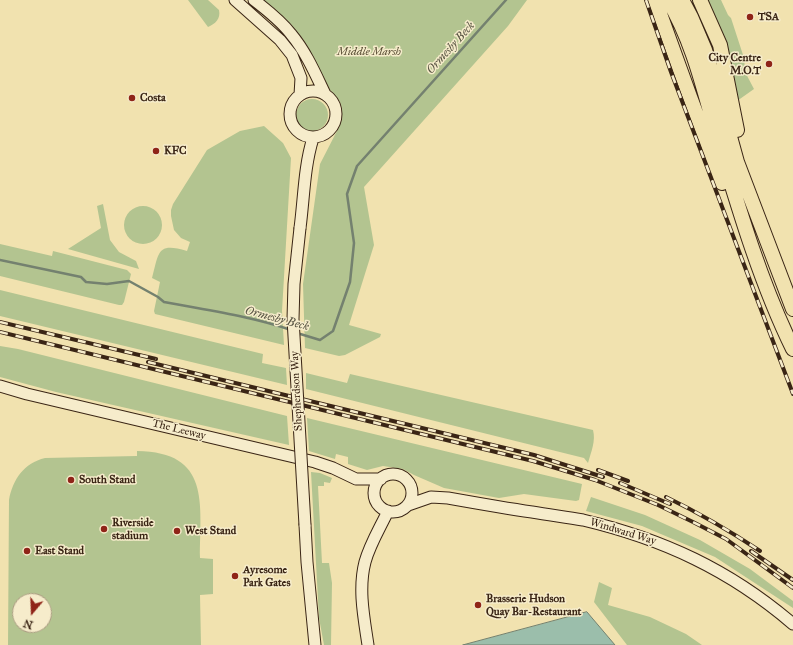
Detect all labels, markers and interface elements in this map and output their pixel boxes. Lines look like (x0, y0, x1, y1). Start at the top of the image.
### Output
place label: TSA (758, 10, 779, 24)
marker: TSA (745, 12, 755, 22)
water label: Ormesby Beck (424, 19, 478, 77)
park label: Middle Marsh (337, 45, 401, 59)
place label: City Centre M.O.T (709, 51, 761, 77)
marker: City Centre M.O.T (764, 59, 774, 69)
place label: Costa (140, 91, 166, 105)
marker: Costa (127, 93, 137, 103)
place label: KFC (164, 144, 186, 158)
marker: KFC (151, 146, 161, 156)
water label: Ormesby Beck (244, 304, 310, 334)
street label: Shepherdson Way (288, 351, 306, 431)
street label: The Leeway (151, 417, 207, 443)
place label: South Stand (79, 473, 136, 487)
marker: South Stand (66, 475, 76, 485)
place label: Riverside stadium (112, 516, 154, 542)
street label: Windward Way (588, 516, 658, 548)
marker: Riverside stadium (99, 524, 109, 534)
place label: West Stand (185, 524, 236, 538)
marker: West Stand (172, 526, 182, 536)
place label: East Stand (35, 544, 84, 558)
marker: East Stand (22, 546, 32, 556)
place label: Ayresome Park Gates (243, 563, 290, 589)
marker: Ayresome Park Gates (230, 571, 240, 581)
place label: Brasserie Hudson Quay Bar-Restaurant (486, 592, 581, 618)
north arrow (12, 593, 52, 633)
marker: Brasserie Hudson Quay Bar-Restaurant (473, 600, 483, 610)
text: N (22, 616, 35, 632)

